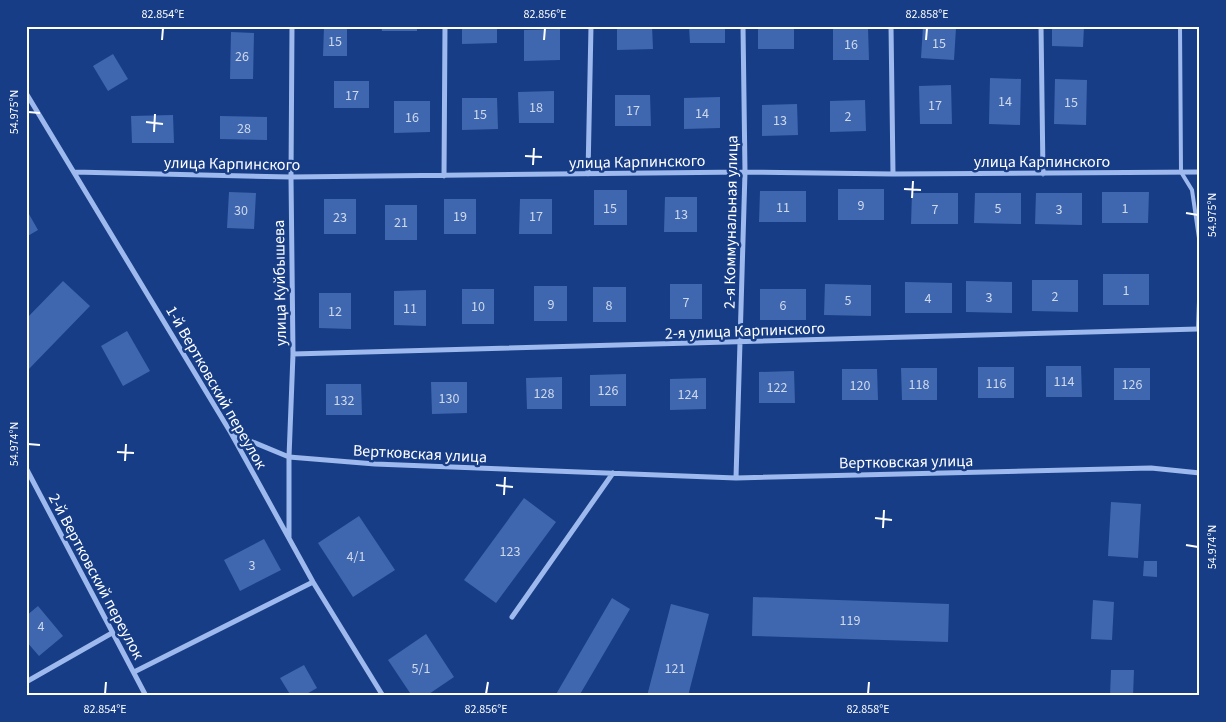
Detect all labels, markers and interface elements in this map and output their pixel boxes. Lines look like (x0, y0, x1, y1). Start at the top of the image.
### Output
text: 82.854°E (141, 6, 185, 23)
text: 82.856°E (523, 6, 567, 23)
text: 82.858°E (905, 6, 949, 23)
house number: 15 (328, 32, 342, 52)
house number: 15 (932, 34, 946, 54)
house number: 16 (844, 35, 858, 55)
house number: 26 (235, 47, 249, 67)
house number: 17 (345, 86, 359, 106)
text: 54.975°N (6, 90, 23, 134)
house number: 14 (998, 92, 1012, 112)
house number: 15 (1064, 93, 1078, 113)
house number: 17 (928, 96, 942, 116)
house number: 18 (529, 98, 543, 118)
house number: 17 (626, 101, 640, 121)
house number: 14 (695, 104, 709, 124)
house number: 15 (473, 105, 487, 125)
house number: 2 (845, 107, 852, 127)
house number: 16 (405, 108, 419, 128)
house number: 13 (773, 111, 787, 131)
house number: 28 (237, 119, 251, 139)
street label: 2-я Коммунальная улица (718, 135, 744, 309)
street label: улица Карпинского (569, 150, 705, 174)
street label: улица Карпинского (974, 151, 1110, 173)
street label: улица Карпинского (164, 152, 300, 176)
text: 54.975°N (1204, 193, 1221, 237)
house number: 9 (858, 196, 865, 216)
house number: 11 (776, 198, 790, 218)
house number: 15 (603, 199, 617, 219)
house number: 5 (995, 199, 1002, 219)
house number: 1 (1122, 199, 1129, 219)
house number: 7 (932, 200, 939, 220)
house number: 3 (1056, 200, 1063, 220)
house number: 30 (234, 201, 248, 221)
house number: 13 (674, 205, 688, 225)
house number: 19 (453, 207, 467, 227)
house number: 17 (529, 207, 543, 227)
house number: 23 (333, 208, 347, 228)
house number: 21 (394, 213, 408, 233)
street label: улица Куйбышева (268, 220, 292, 346)
house number: 1 (1123, 281, 1130, 301)
house number: 2 (1052, 287, 1059, 307)
house number: 3 (986, 288, 993, 308)
house number: 4 (925, 289, 932, 309)
house number: 5 (845, 291, 852, 311)
house number: 7 (683, 293, 690, 313)
house number: 9 (548, 295, 555, 315)
house number: 8 (606, 296, 613, 316)
house number: 6 (780, 296, 787, 316)
house number: 10 (471, 297, 485, 317)
house number: 11 (403, 299, 417, 319)
street label: 1-й Вертковский переулок (160, 302, 272, 473)
house number: 12 (328, 302, 342, 322)
street label: 2-я улица Карпинского (664, 317, 826, 345)
house number: 114 (1054, 372, 1074, 392)
house number: 116 (986, 374, 1006, 394)
house number: 118 (909, 375, 929, 395)
house number: 126 (1122, 375, 1142, 395)
house number: 120 (850, 376, 870, 396)
house number: 122 (767, 378, 787, 398)
house number: 126 (598, 381, 618, 401)
house number: 128 (534, 384, 554, 404)
house number: 124 (678, 385, 698, 405)
house number: 130 (439, 389, 459, 409)
house number: 132 (334, 391, 354, 411)
text: 54.974°N (6, 422, 23, 466)
street label: Вертковская улица (352, 440, 488, 468)
street label: Вертковская улица (839, 450, 973, 474)
street label: 2-й Вертковский переулок (43, 489, 149, 664)
text: 54.974°N (1204, 525, 1221, 569)
house number: 123 (500, 542, 520, 562)
house number: 4/1 (347, 547, 365, 567)
house number: 3 (249, 556, 256, 576)
house number: 119 (840, 611, 860, 631)
house number: 4 (38, 617, 45, 637)
house number: 5/1 (412, 659, 430, 679)
house number: 121 (665, 659, 685, 679)
text: 82.854°E (83, 701, 127, 718)
text: 82.856°E (464, 701, 508, 718)
text: 82.858°E (846, 701, 890, 718)

